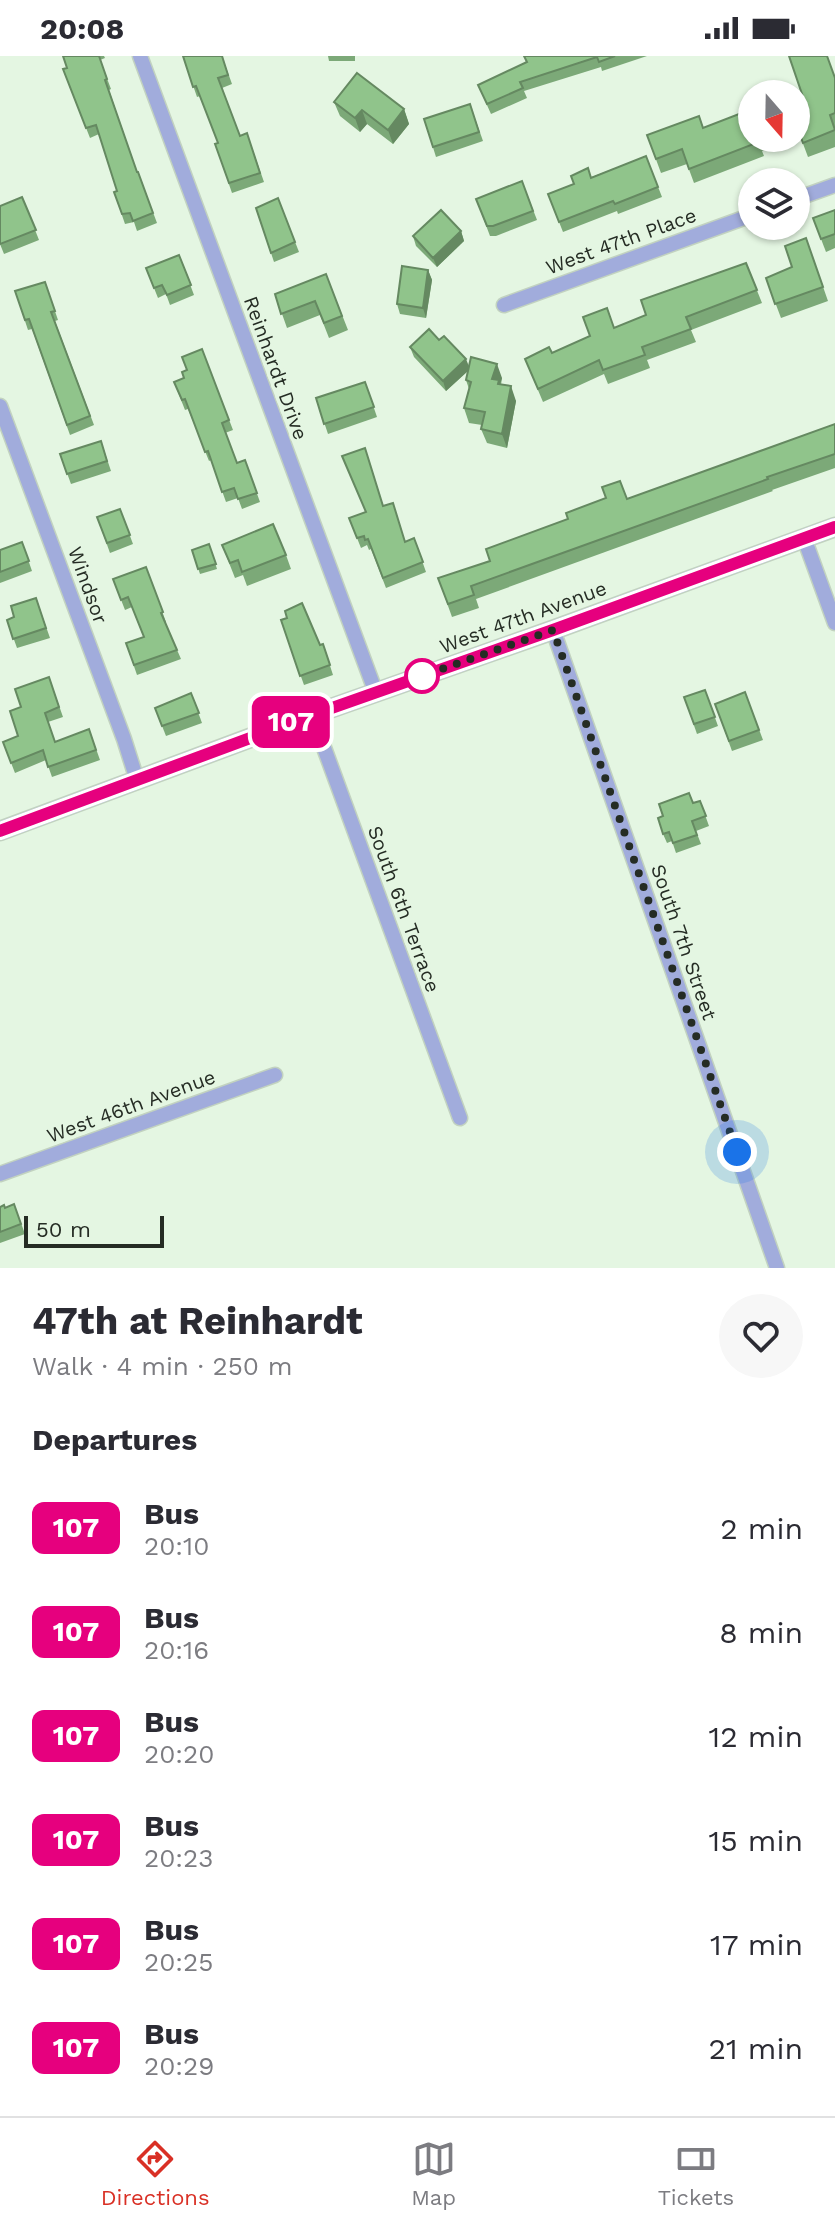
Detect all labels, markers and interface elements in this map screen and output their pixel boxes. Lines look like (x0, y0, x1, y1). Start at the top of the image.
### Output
text: 20:08 (40, 11, 124, 46)
north arrow (738, 80, 810, 152)
map controls (738, 80, 810, 240)
button: layers (738, 168, 810, 240)
street label: West 47th Place (543, 203, 699, 279)
street label: Reinhardt Drive (239, 293, 313, 443)
street label: Windsor (63, 543, 113, 627)
street label: West 47th Avenue (436, 576, 610, 658)
unlabelled marker (405, 659, 439, 693)
line badge: 107 (245, 696, 337, 748)
text: 107 (268, 705, 314, 738)
street label: South 6th Terrace (363, 822, 445, 996)
street label: South 7th Street (646, 861, 722, 1024)
street label: West 46th Avenue (43, 1064, 219, 1148)
your location (717, 1132, 757, 1172)
scale bar (24, 1212, 164, 1248)
text: 50 m (36, 1217, 91, 1242)
button: heart (719, 1294, 803, 1378)
text: 47th at Reinhardt (32, 1299, 363, 1343)
text: Walk · 4 min · 250 m (32, 1351, 293, 1381)
text: Departures (32, 1422, 197, 1457)
text: Bus (144, 1496, 199, 1531)
text: 107 (53, 1511, 99, 1544)
text: 2 min (720, 1511, 803, 1546)
text: 20:10 (144, 1531, 209, 1561)
text: Bus (144, 1600, 199, 1635)
text: 107 (53, 1615, 99, 1648)
text: 8 min (719, 1615, 803, 1650)
text: 20:16 (144, 1635, 209, 1665)
text: Bus (144, 1704, 199, 1739)
text: 107 (53, 1719, 99, 1752)
text: 12 min (708, 1719, 803, 1754)
text: 20:20 (144, 1739, 214, 1769)
text: Bus (144, 1808, 199, 1843)
text: 107 (53, 1823, 99, 1856)
text: 15 min (708, 1823, 803, 1858)
text: 20:23 (144, 1843, 213, 1873)
text: Bus (144, 1912, 199, 1947)
text: 107 (53, 1927, 99, 1960)
text: 17 min (710, 1927, 803, 1962)
text: 20:25 (144, 1947, 213, 1977)
text: Bus (144, 2016, 199, 2051)
text: 107 (53, 2031, 99, 2064)
text: 21 min (708, 2031, 803, 2066)
text: 20:29 (144, 2051, 214, 2081)
tab: Directions (101, 2137, 210, 2210)
tab: Map (411, 2137, 456, 2210)
tab: Tickets (658, 2137, 734, 2210)

